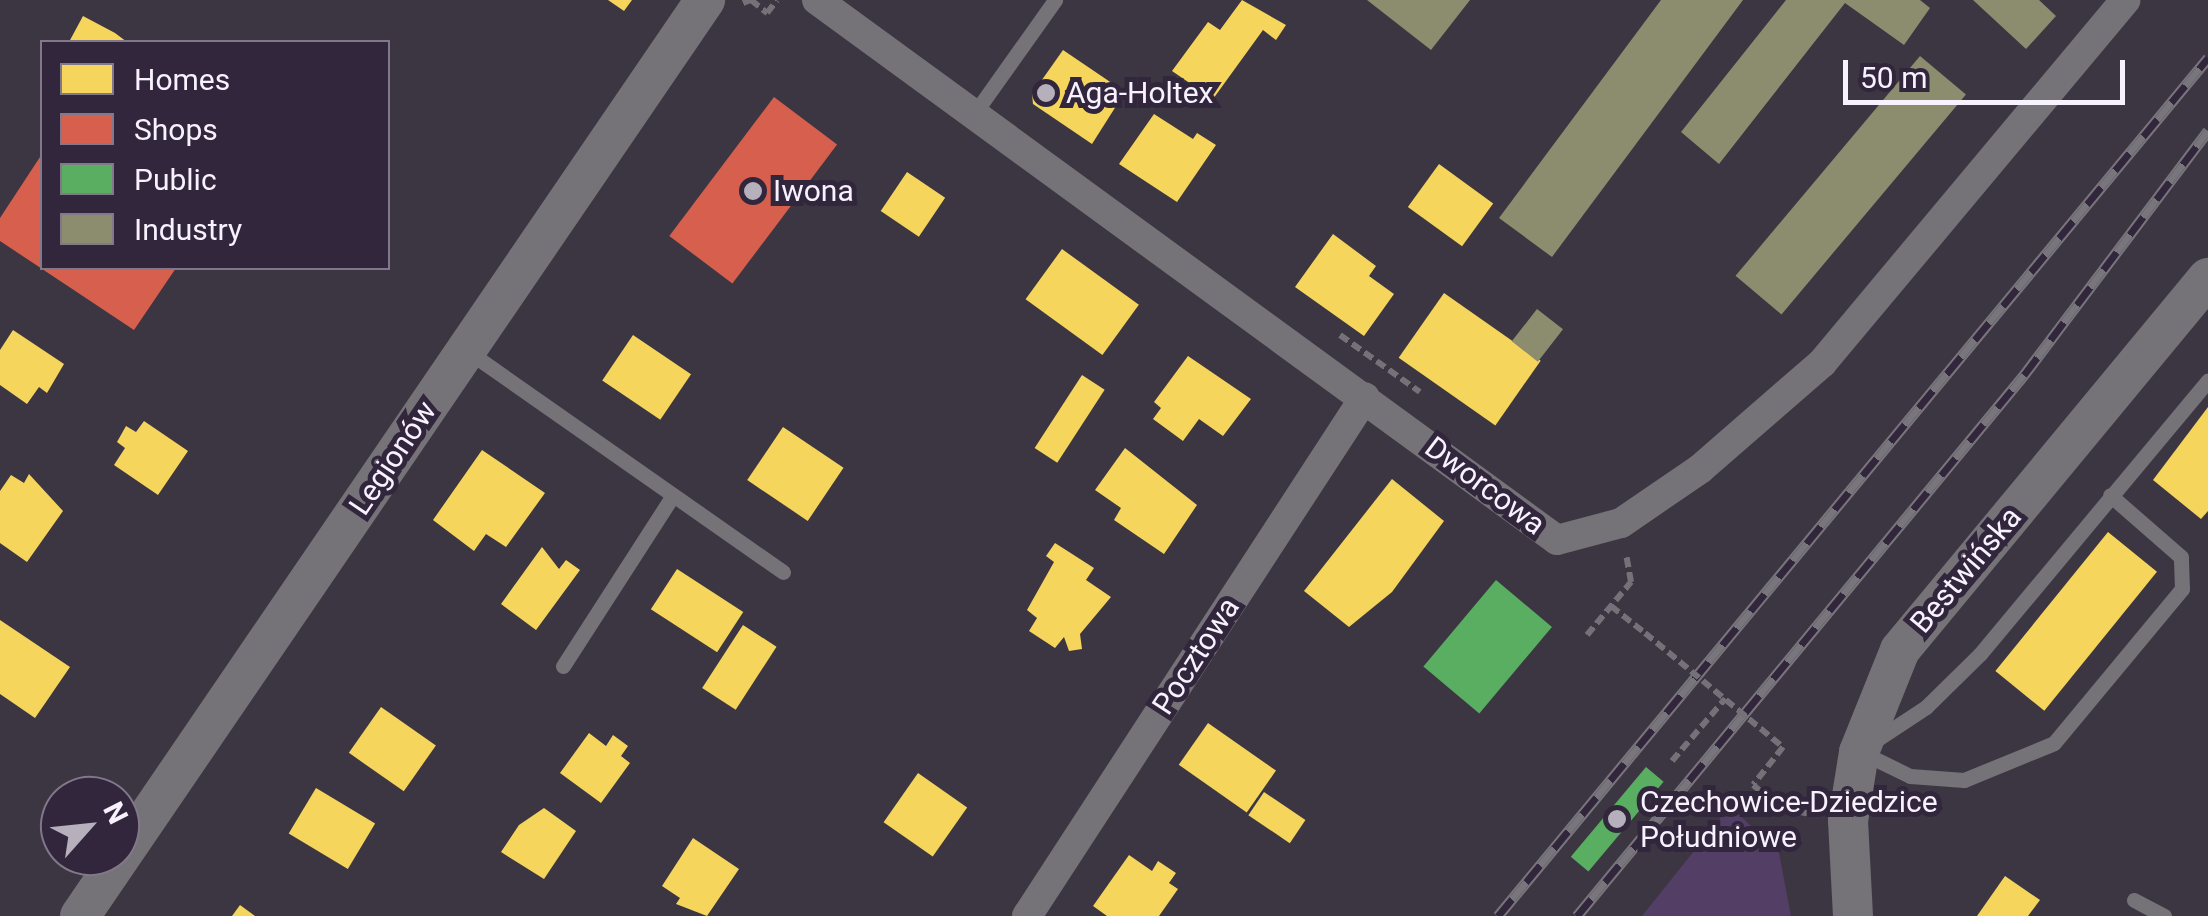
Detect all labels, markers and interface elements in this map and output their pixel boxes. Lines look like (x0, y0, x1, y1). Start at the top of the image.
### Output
legend (40, 40, 390, 270)
scale bar (1848, 40, 2130, 102)
text: 50 m (1860, 60, 1927, 95)
text: Homes (134, 62, 230, 97)
place label: Aga-Holtex (1066, 75, 1213, 111)
marker: Aga-Holtex (1035, 82, 1057, 104)
text: Shops (134, 112, 218, 147)
text: Public (134, 162, 217, 197)
place label: Iwona (773, 173, 854, 209)
marker: Iwona (742, 180, 764, 202)
text: Industry (134, 212, 242, 247)
street label: Legionów (342, 394, 444, 522)
street label: Dworcowa (1418, 429, 1552, 543)
street label: Bestwińska (1903, 500, 2029, 640)
street label: Pocztowa (1145, 591, 1247, 721)
north arrow (40, 776, 140, 876)
place label: Czechowice-Dziedzice Południowe (1640, 784, 1938, 854)
text: N (96, 797, 135, 829)
marker: Czechowice-Dziedzice Południowe (1604, 806, 1630, 832)

